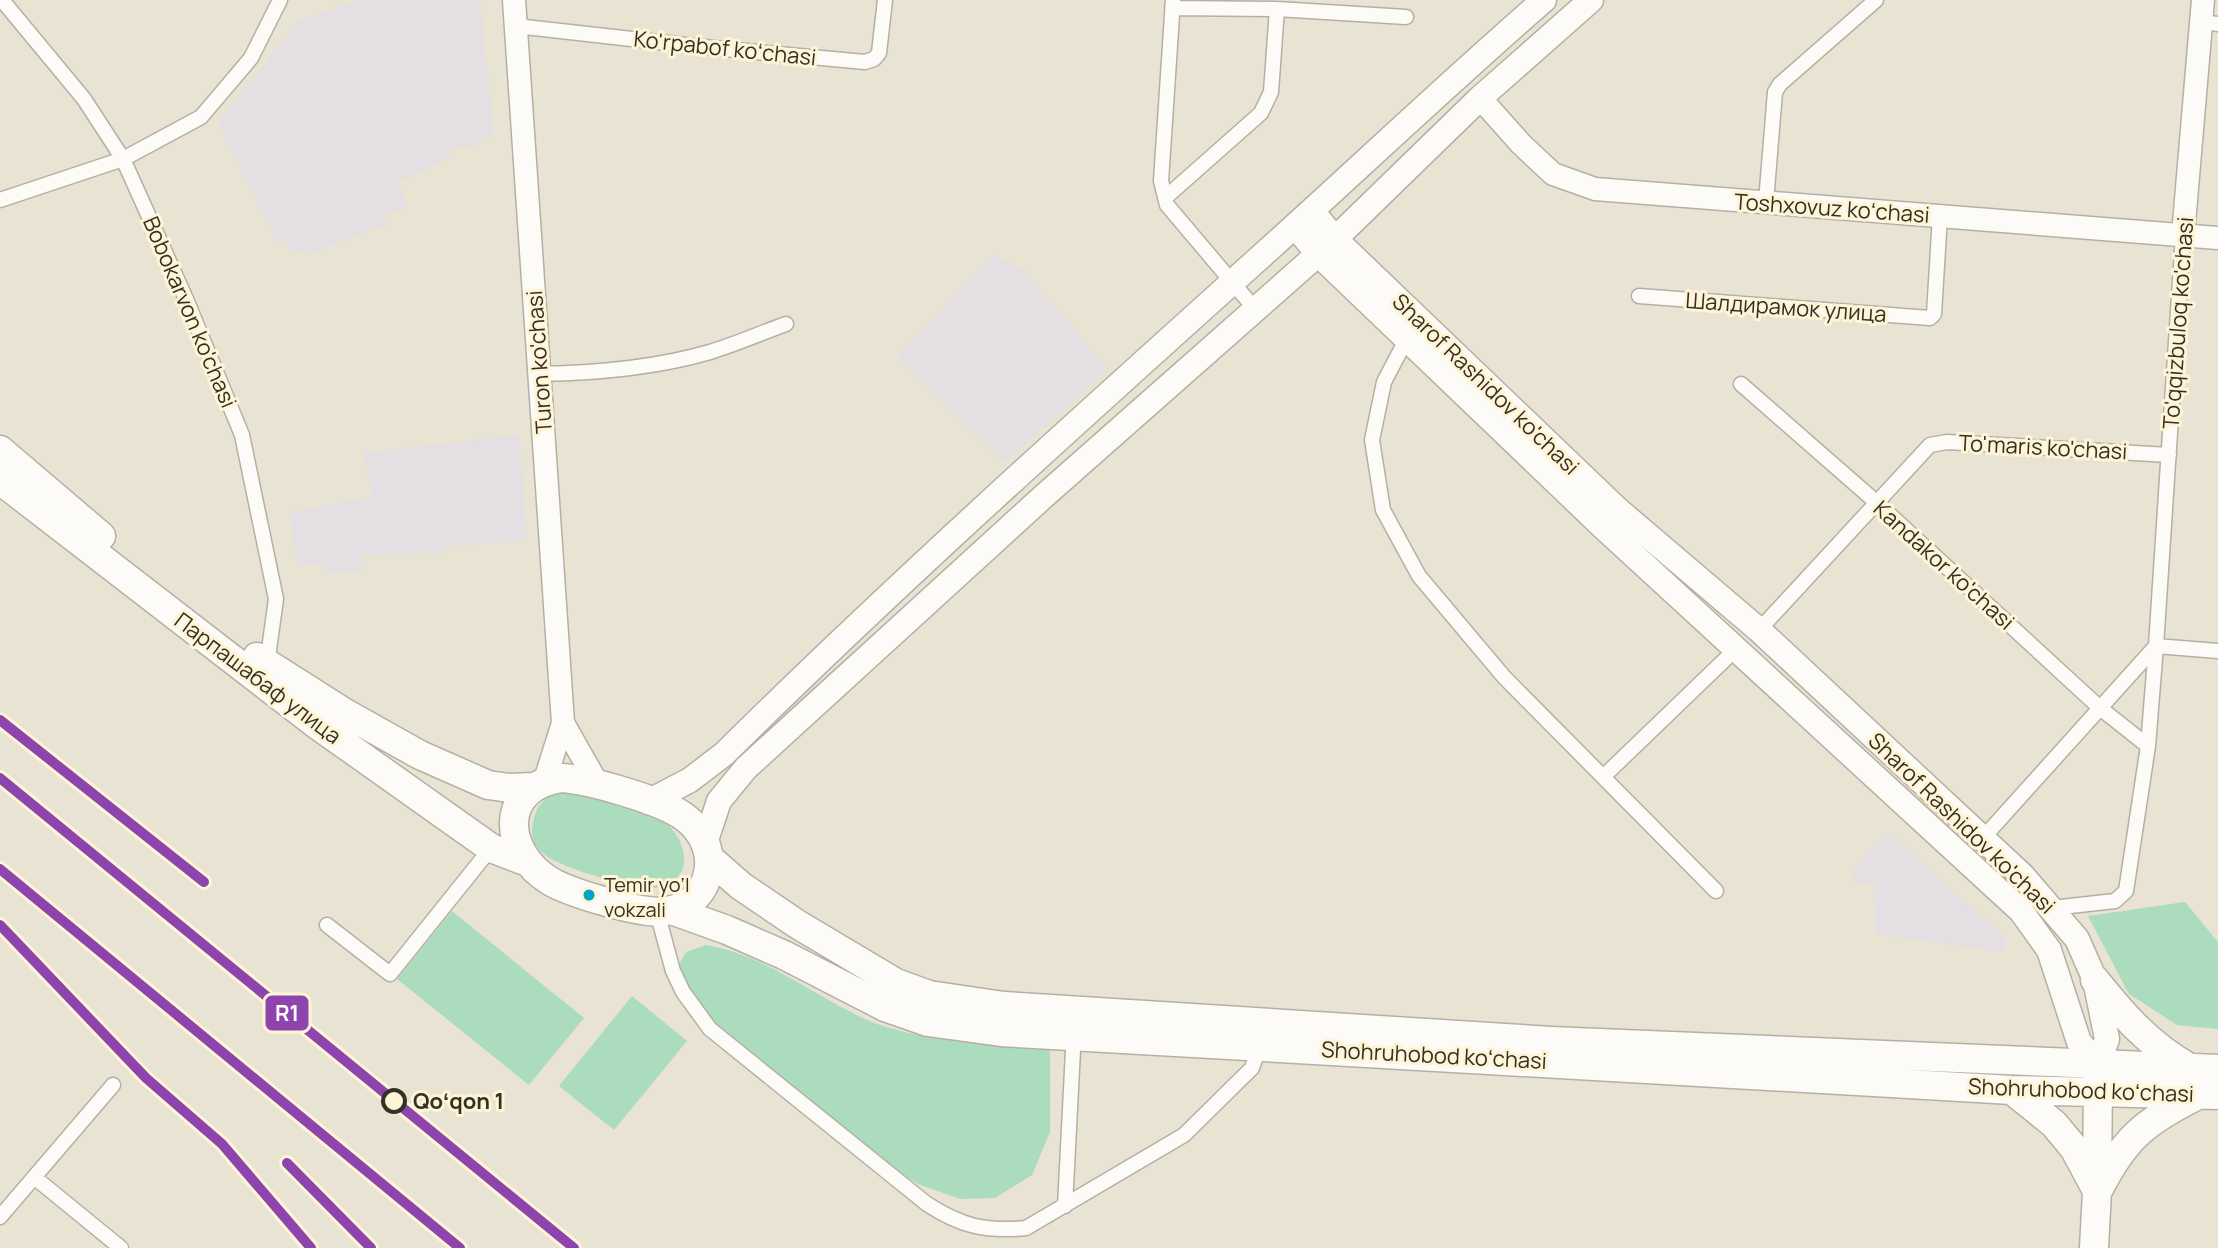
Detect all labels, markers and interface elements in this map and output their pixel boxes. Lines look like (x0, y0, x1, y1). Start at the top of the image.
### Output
street label: Ko'rpabof koʻchasi (632, 23, 818, 73)
street label: Toshxovuz koʻchasi (1733, 186, 1931, 230)
street label: Bobokarvon ko'chasi (136, 212, 244, 412)
street label: To'qqizbuloq ko'chasi (2156, 216, 2200, 430)
street label: Шалдирамок улица (1684, 285, 1888, 329)
street label: Sharof Rashidov ko'chasi (1386, 287, 1586, 481)
street label: Turon ko'chasi (519, 289, 559, 435)
street label: To'maris ko'chasi (1958, 428, 2128, 466)
street label: Kandakor ko'chasi (1867, 494, 2021, 636)
street label: Парпашабаф улица (168, 605, 348, 751)
street label: Sharof Rashidov ko'chasi (1862, 726, 2062, 920)
place label: Temir yo‘l vokzali (604, 871, 690, 923)
marker: Temir yo‘l vokzali (581, 887, 597, 903)
line badge: R1 (264, 994, 310, 1032)
text: R1 (275, 998, 299, 1028)
street label: Shohruhobod koʻchasi (1320, 1034, 1548, 1076)
street label: Shohruhobod koʻchasi (1968, 1071, 2194, 1109)
place label: Qoʻqon 1 (413, 1086, 504, 1116)
marker: Qoʻqon 1 (382, 1089, 406, 1113)

